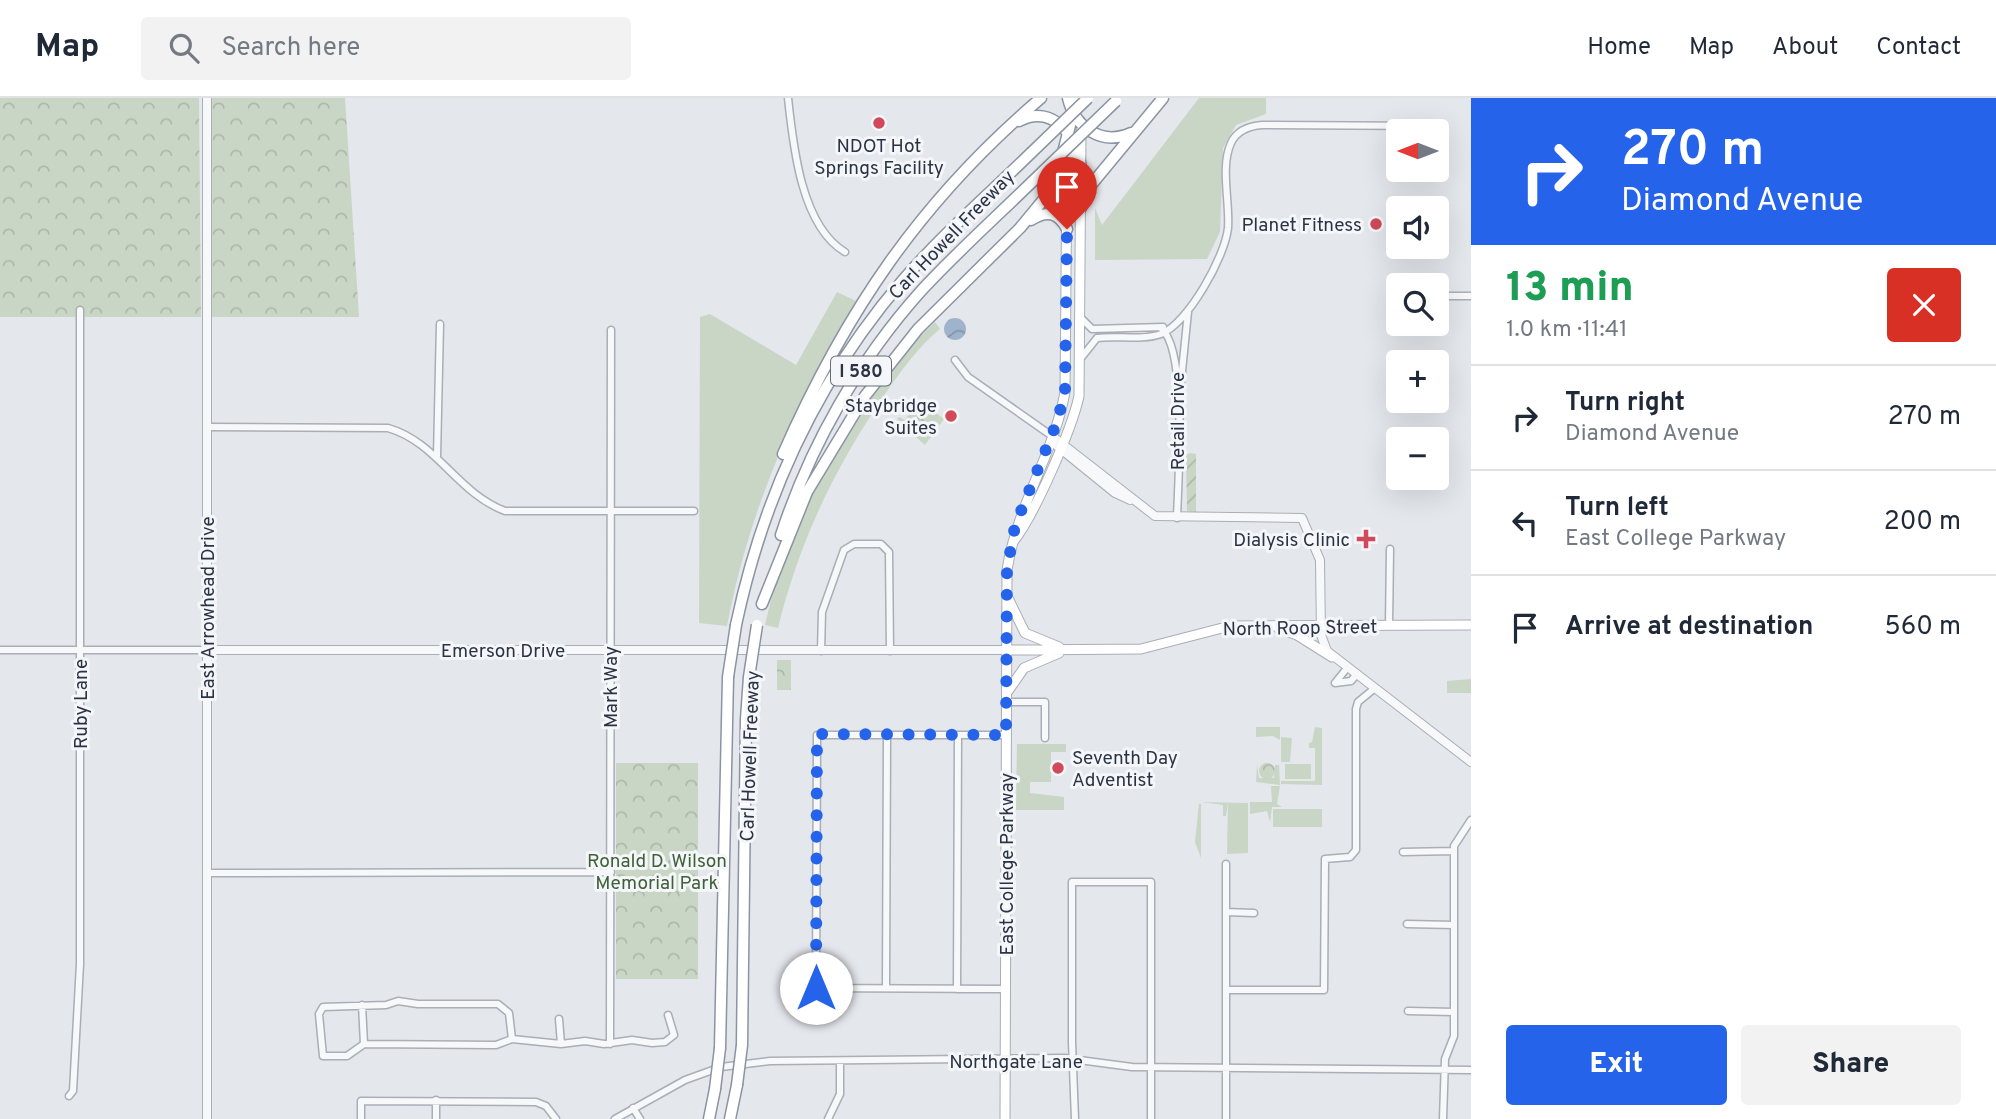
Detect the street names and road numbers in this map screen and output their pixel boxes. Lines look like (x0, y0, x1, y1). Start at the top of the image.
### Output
street label: Carl Howell Freeway (884, 165, 1021, 305)
road number: I 580 (831, 356, 891, 386)
street label: Retail Drive (1167, 372, 1191, 470)
street label: East Arrowhead Drive (197, 516, 221, 700)
street label: North Roop Street (1222, 616, 1378, 642)
street label: Emerson Drive (441, 640, 565, 664)
street label: Mark Way (600, 646, 624, 728)
street label: Ruby Lane (70, 659, 94, 749)
street label: Carl Howell Freeway (736, 670, 766, 842)
street label: East College Parkway (996, 773, 1020, 955)
street label: Northgate Lane (949, 1051, 1083, 1075)

